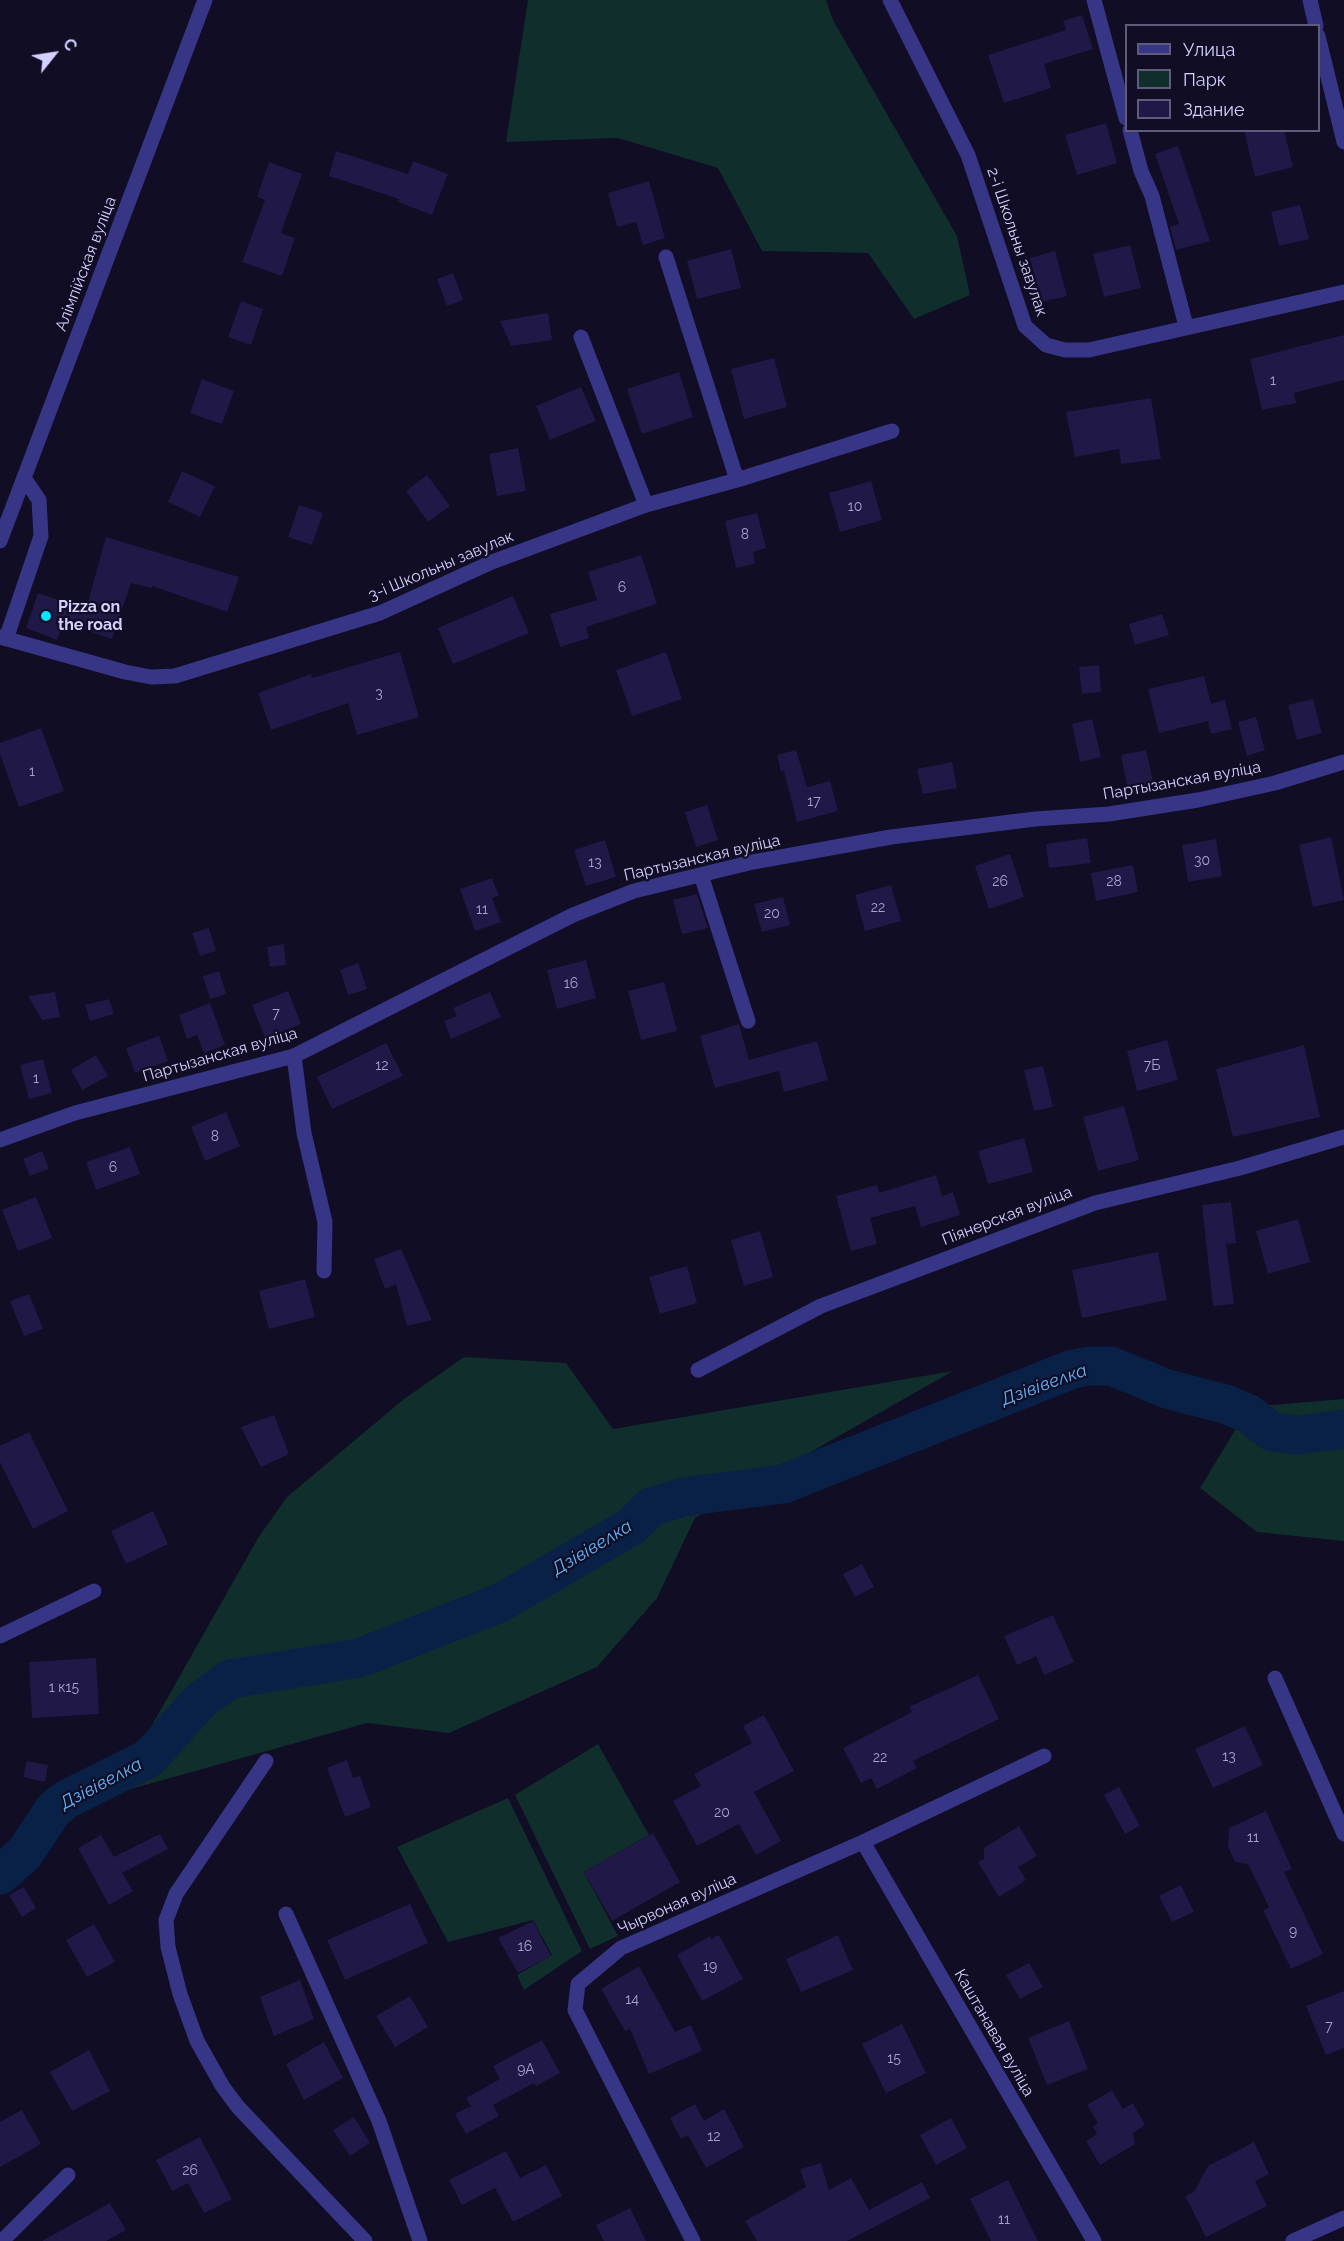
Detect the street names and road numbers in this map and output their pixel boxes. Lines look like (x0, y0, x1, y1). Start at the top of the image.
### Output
street label: 2-і Школьны завулак (983, 165, 1051, 319)
street label: Алімпійская вуліца (51, 194, 121, 334)
street label: 3-і Школьны завулак (365, 527, 517, 605)
street label: Партызанская вуліца (1102, 758, 1262, 804)
street label: Партызанская вуліца (622, 831, 782, 885)
street label: Партызанская вуліца (141, 1024, 299, 1086)
street label: Піянерская вуліца (939, 1182, 1075, 1250)
street label: Чырвоная вуліца (615, 1869, 739, 1939)
street label: Каштанавая вуліца (950, 1966, 1038, 2100)

